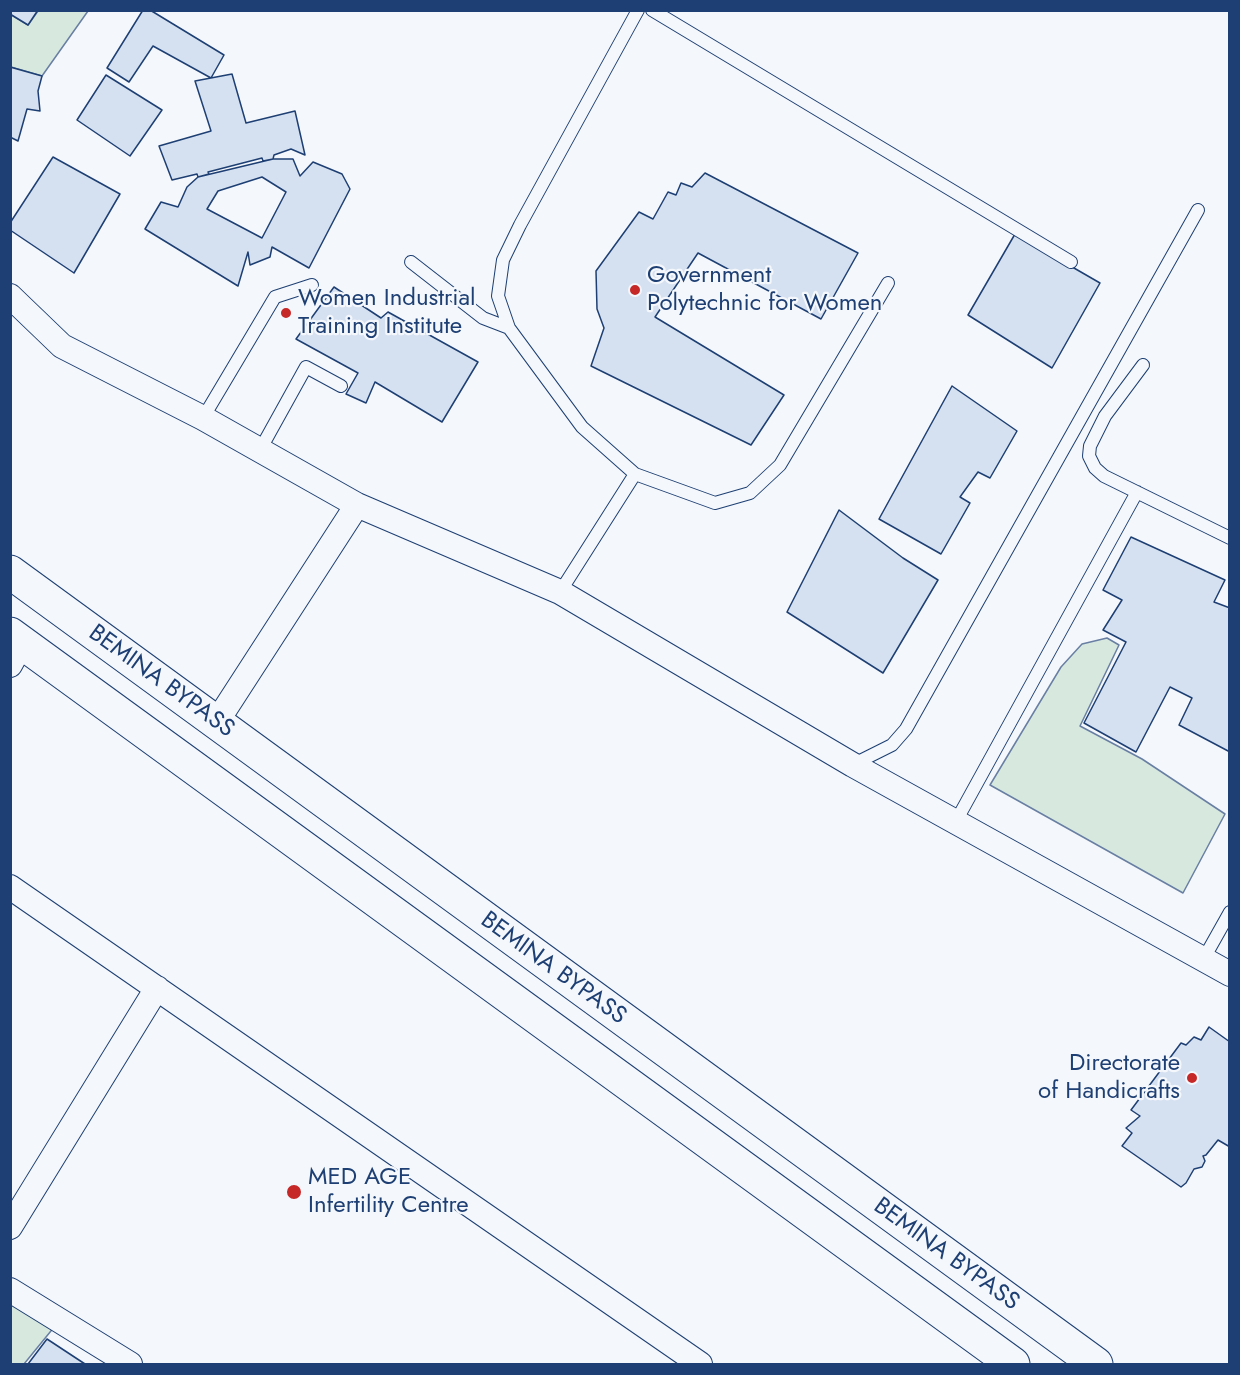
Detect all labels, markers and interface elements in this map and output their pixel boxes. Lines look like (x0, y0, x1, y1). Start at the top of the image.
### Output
place label: Government Polytechnic for Women (647, 262, 882, 318)
marker: Government Polytechnic for Women (628, 283, 642, 297)
place label: Women Industrial Training Institute (298, 285, 476, 341)
marker: Women Industrial Training Institute (279, 306, 293, 320)
street label: BEMINA BYPASS (82, 619, 240, 745)
street label: BEMINA BYPASS (474, 906, 632, 1032)
place label: Directorate of Handicrafts (1038, 1050, 1180, 1106)
marker: Directorate of Handicrafts (1185, 1071, 1199, 1085)
place label: MED AGE Infertility Centre (308, 1164, 469, 1220)
marker: MED AGE Infertility Centre (285, 1183, 303, 1201)
street label: BEMINA BYPASS (867, 1192, 1025, 1318)

